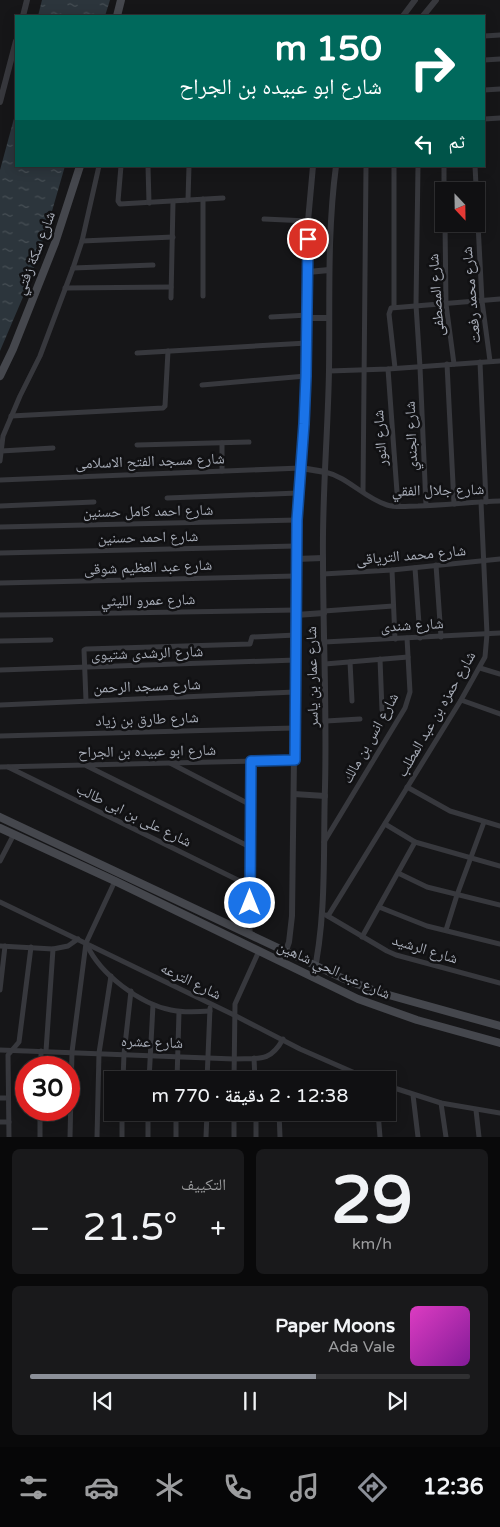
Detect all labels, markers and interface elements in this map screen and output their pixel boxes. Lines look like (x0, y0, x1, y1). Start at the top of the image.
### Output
text: 150 m (275, 28, 382, 70)
icon: right (400, 35, 465, 100)
text: شارع ابو عبيده بن الجراح (179, 74, 382, 100)
icon: left (410, 130, 438, 158)
text: ثم (448, 131, 465, 153)
north arrow (435, 182, 485, 232)
map controls (435, 182, 485, 232)
street label: شارع سكة زفتي (11, 209, 62, 298)
pin (287, 218, 329, 260)
icon: arrive (294, 225, 322, 253)
street label: شارع محمد رفعت (458, 246, 485, 344)
street label: شارع المصطفى (424, 253, 449, 337)
street label: شارع الجندي (401, 401, 424, 471)
street label: شارع النور (369, 409, 392, 468)
street label: شارع مسجد الفتح الاسلامى (75, 449, 225, 474)
street label: شارع جلال الفقي (392, 480, 485, 503)
street label: شارع احمد كامل حسنين (83, 501, 213, 522)
street label: شارع احمد حسنين (97, 527, 199, 548)
street label: شارع محمد الترياقى (355, 541, 467, 570)
street label: شارع عبد العظيم شوقى (83, 556, 213, 579)
street label: شارع عمرو الليثي (100, 590, 196, 613)
street label: شارع شندى (380, 614, 444, 637)
street label: شارع عمار بن ياسر (302, 626, 323, 729)
street label: شارع الرشدى شتيوى (91, 642, 204, 665)
street label: شارع حمزه بن عبد المطلب (393, 648, 480, 781)
street label: شارع مسجد الرحمن (93, 675, 201, 698)
street label: شارع انس بن مالك (338, 689, 403, 787)
street label: شارع طارق بن زياد (95, 708, 199, 731)
street label: شارع ابو عبيده بن الجراح (78, 741, 216, 762)
street label: شارع على بن ابى طالب (73, 779, 195, 852)
position arrow (223, 876, 275, 928)
street label: شارع الرشيد (390, 931, 460, 968)
street label: شارع عبد الحي شاهين (274, 937, 393, 1006)
street label: شارع الترعه (157, 959, 224, 1004)
street label: شارع عشره (121, 1032, 183, 1053)
speed limit sign: 30 (15, 1056, 80, 1121)
text: 12:38 · 2 دقيقة · 770 m (152, 1085, 348, 1107)
text: 29 (331, 1162, 413, 1241)
text: التكييف (181, 1175, 226, 1195)
text: 21.5° (83, 1205, 178, 1251)
text: − (30, 1212, 50, 1246)
text: + (210, 1212, 226, 1246)
text: km/h (352, 1234, 392, 1254)
text: Paper Moons (275, 1315, 395, 1337)
text: Ada Vale (328, 1337, 395, 1357)
icon: previous (89, 1387, 117, 1415)
icon: pause (236, 1387, 264, 1415)
icon: next (383, 1387, 411, 1415)
icon: filters (16, 1470, 51, 1505)
icon: car (84, 1470, 119, 1505)
icon: climate (152, 1470, 187, 1505)
icon: phone (220, 1470, 255, 1505)
icon: music (287, 1470, 322, 1505)
icon: directions (355, 1470, 390, 1505)
text: 12:36 (423, 1474, 484, 1500)

